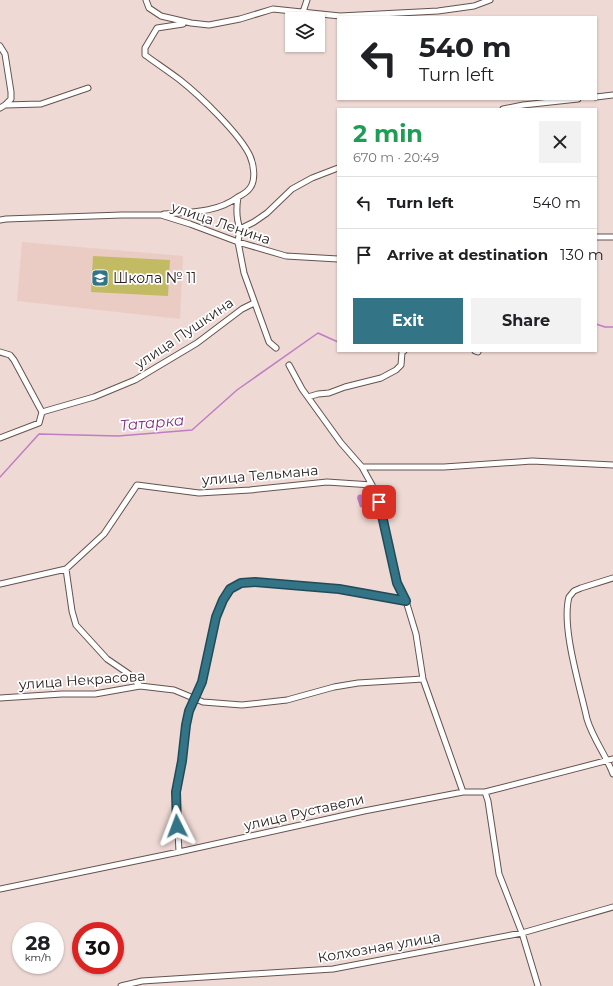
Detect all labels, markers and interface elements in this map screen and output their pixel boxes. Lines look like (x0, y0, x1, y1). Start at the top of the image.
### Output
map controls (285, 12, 325, 52)
button: layers (285, 12, 325, 52)
text: 540 m (419, 30, 511, 64)
icon: left (353, 32, 405, 84)
text: Turn left (419, 64, 494, 86)
text: 2 min (353, 119, 423, 148)
button: close (539, 121, 581, 163)
text: 670 m · 20:49 (353, 149, 439, 165)
icon: left (353, 192, 375, 214)
text: Turn left (387, 193, 454, 212)
text: 540 m (533, 193, 581, 212)
street label: улица Ленина (168, 197, 273, 248)
icon: arrive (353, 244, 375, 266)
text: Arrive at destination (387, 245, 548, 264)
text: 130 m (560, 245, 604, 264)
school or university icon: Школа № 11 (90, 268, 110, 288)
place label: Школа № 11 (113, 269, 196, 287)
street label: улица Пушкина (130, 293, 237, 373)
button: Exit (353, 298, 463, 344)
button: Share (471, 298, 581, 344)
water label: Татарка (119, 410, 185, 435)
street label: улица Тельмана (200, 461, 319, 489)
pin (362, 485, 396, 519)
icon: arrive (368, 491, 390, 513)
street label: улица Некрасова (17, 667, 146, 693)
street label: улица Руставели (241, 789, 366, 835)
position arrow (156, 805, 198, 847)
speed limit sign: 30 (72, 922, 124, 974)
street label: Колхозная улица (316, 927, 442, 967)
text: 28 (26, 931, 51, 955)
text: km/h (25, 951, 51, 964)

